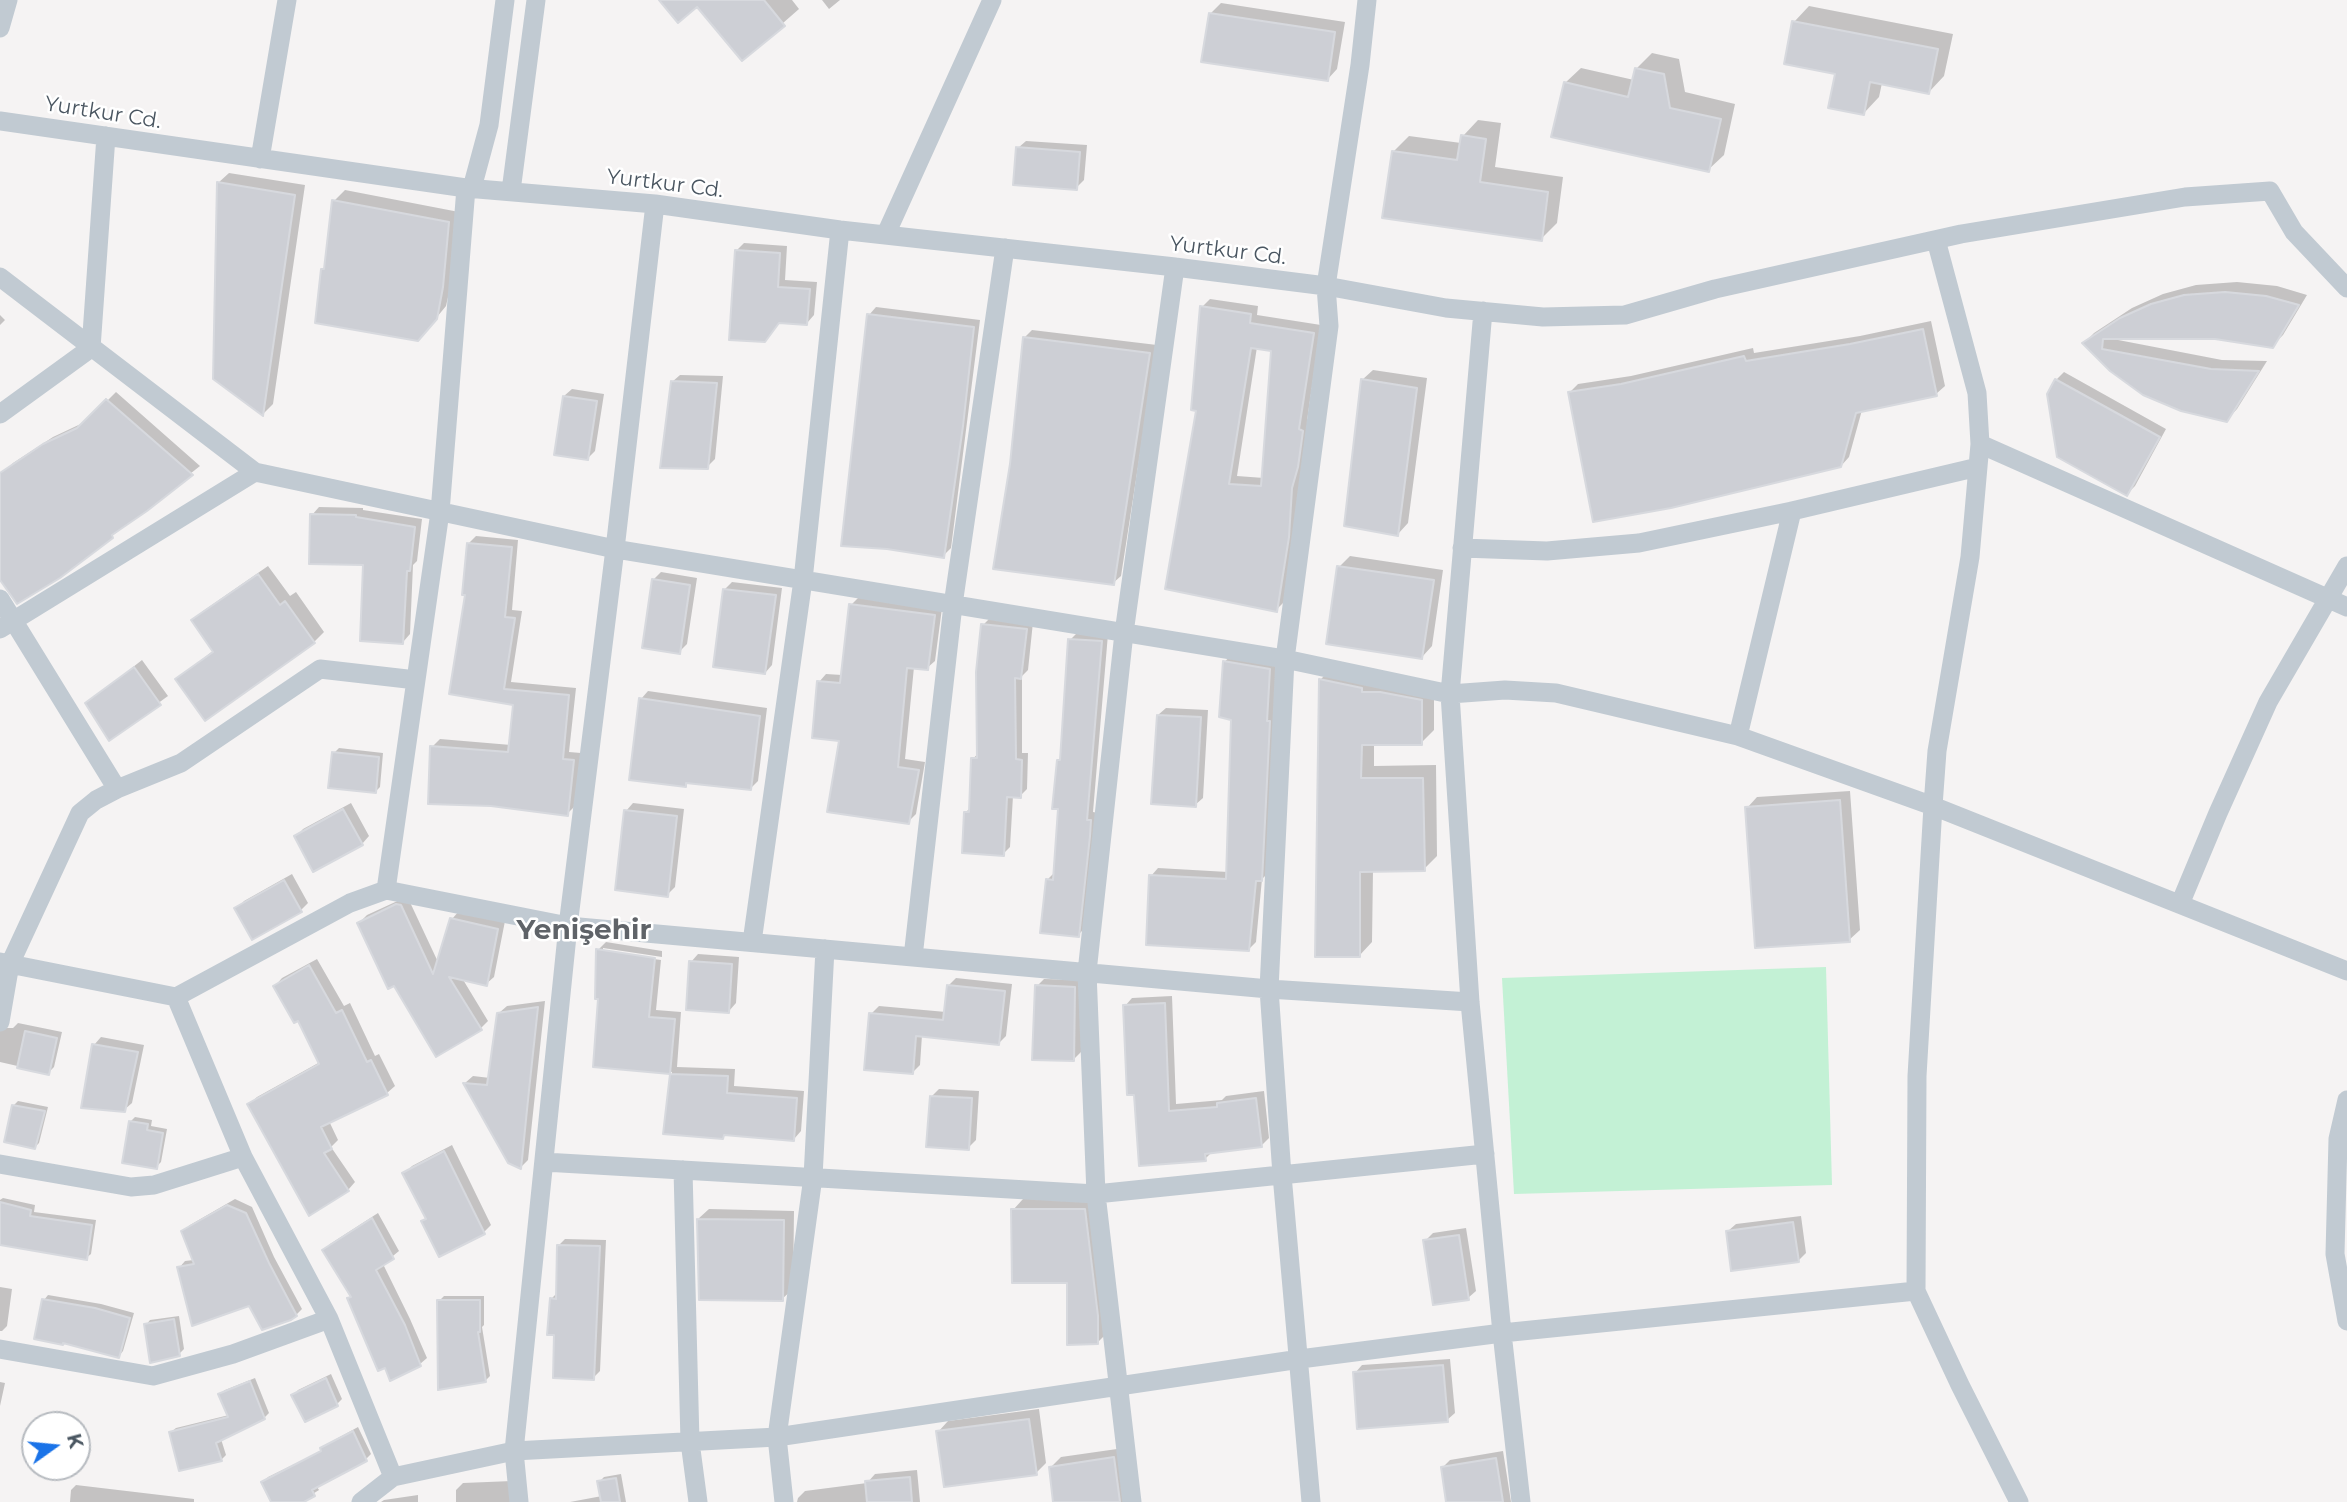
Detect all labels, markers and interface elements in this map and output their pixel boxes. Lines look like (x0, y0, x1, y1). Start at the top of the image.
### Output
street label: Yurtkur Cd. (43, 91, 163, 135)
street label: Yurtkur Cd. (605, 164, 725, 204)
street label: Yurtkur Cd. (1168, 231, 1288, 271)
district label: Yenişehir (516, 914, 652, 948)
north arrow (21, 1411, 91, 1481)
text: K (62, 1431, 88, 1451)

